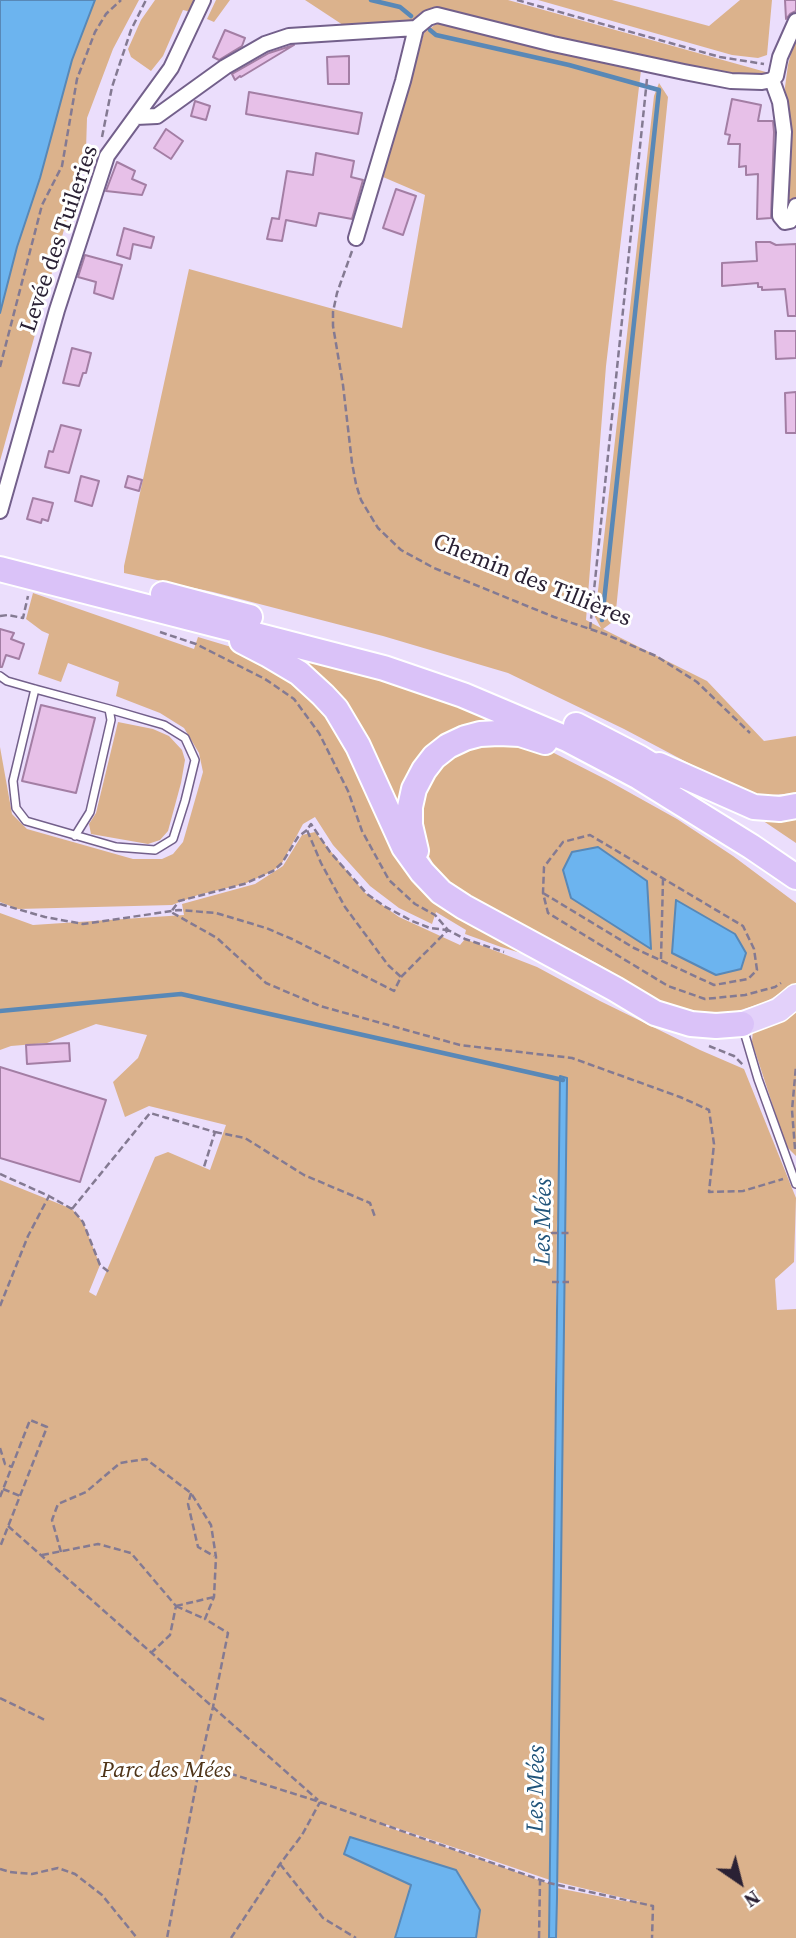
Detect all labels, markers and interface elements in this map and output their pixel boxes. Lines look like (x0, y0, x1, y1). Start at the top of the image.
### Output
street label: Levée des Tuileries (15, 142, 105, 336)
street label: Chemin des Tillières (429, 529, 635, 633)
water label: Les Mées (529, 1178, 559, 1266)
water label: Les Mées (522, 1745, 552, 1833)
park label: Parc des Mées (101, 1757, 231, 1785)
north arrow (705, 1847, 775, 1917)
text: N (739, 1885, 765, 1914)

